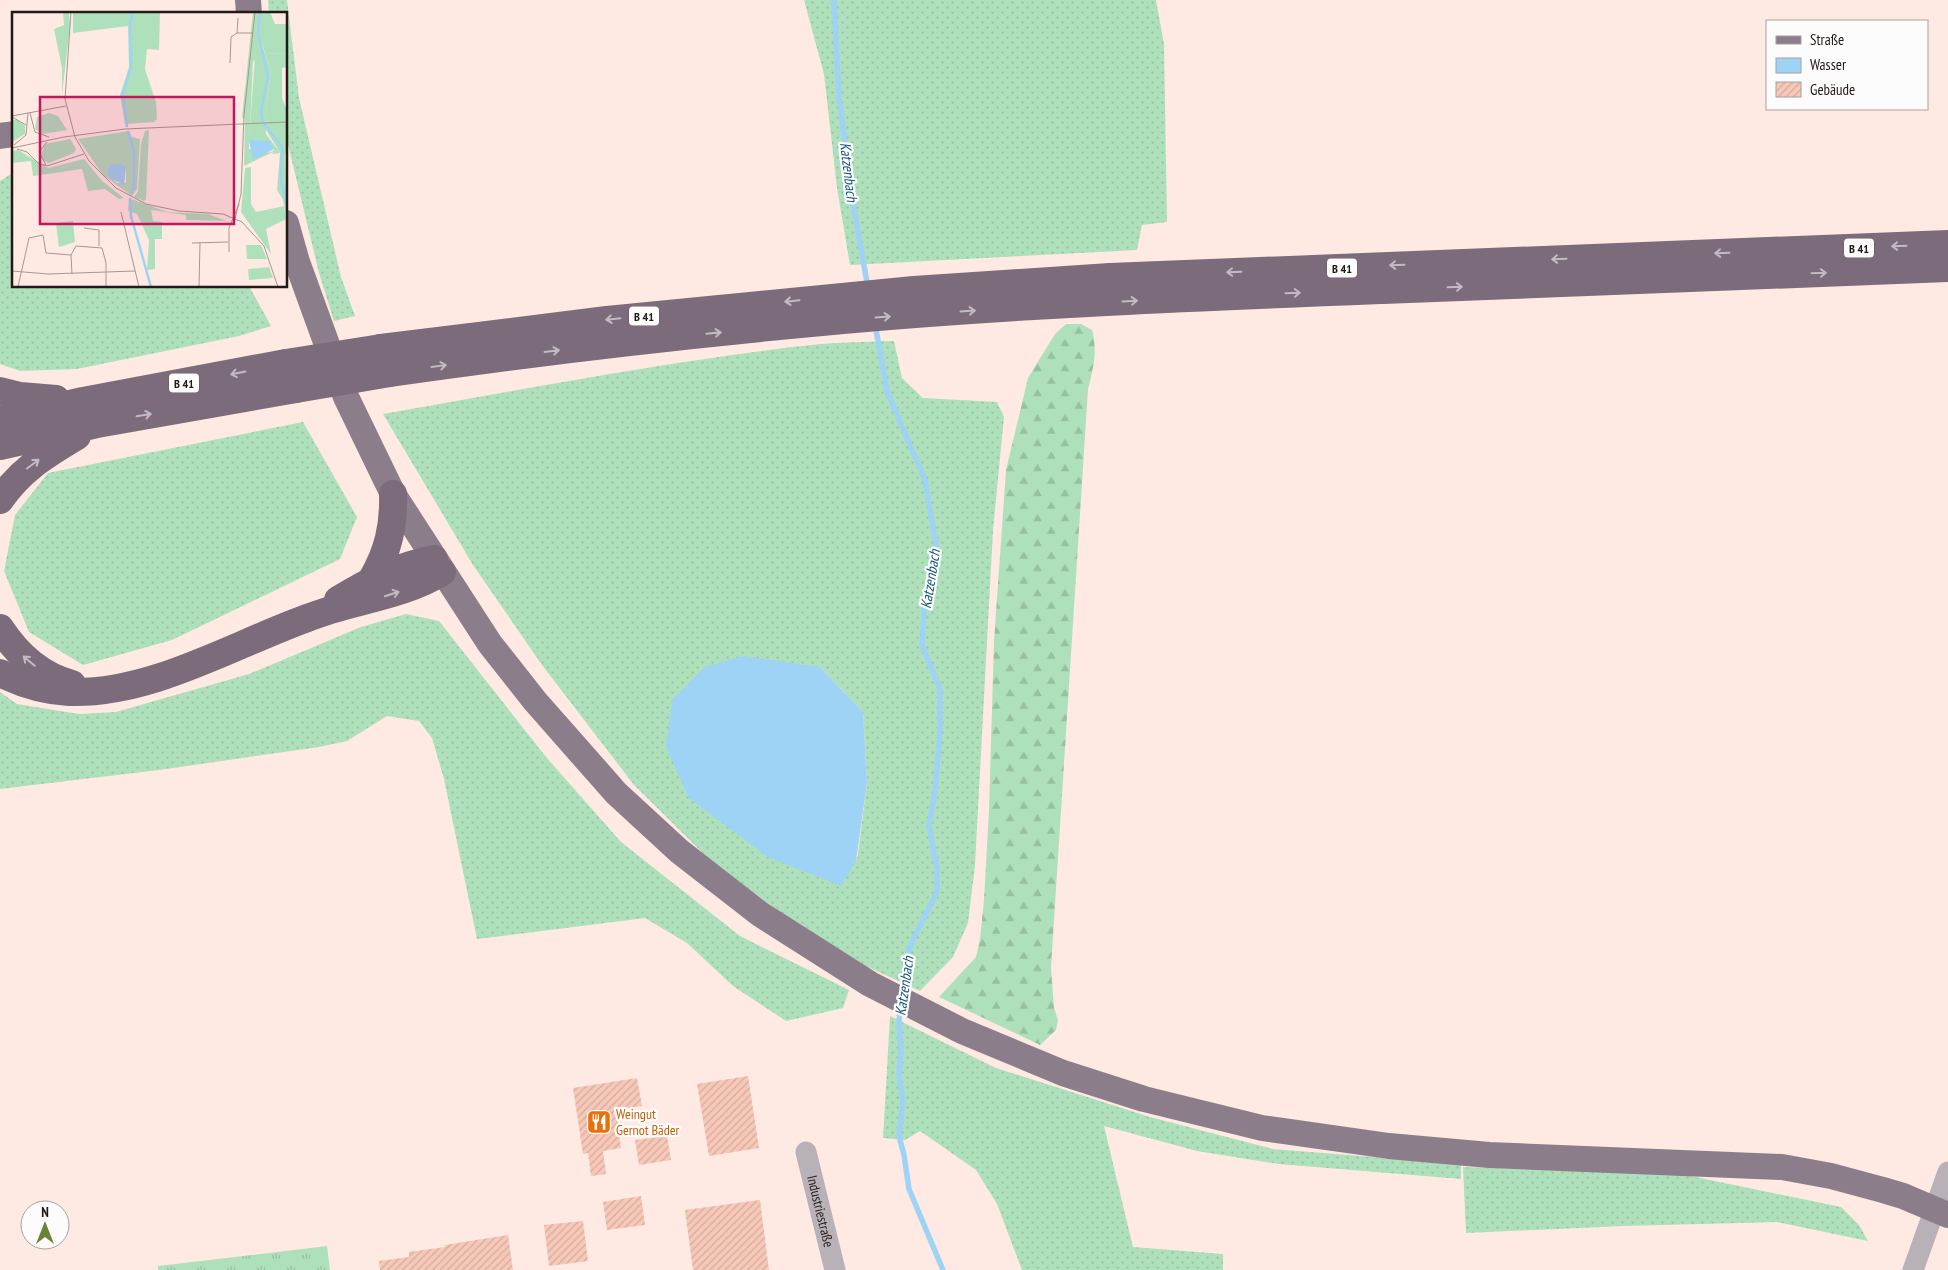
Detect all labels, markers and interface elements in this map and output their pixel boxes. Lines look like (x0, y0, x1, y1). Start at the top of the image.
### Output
inset map (12, 12, 288, 288)
legend (1766, 20, 1928, 110)
text: Straße (1810, 30, 1844, 49)
text: Wasser (1810, 55, 1847, 74)
text: Gebäude (1810, 80, 1855, 99)
water label: Katzenbach (836, 141, 862, 204)
road number: B 41 (1844, 238, 1874, 258)
one-way arrow (1892, 241, 1908, 251)
one-way arrow (1714, 248, 1730, 257)
one-way arrow (1551, 254, 1568, 264)
road number: B 41 (1327, 258, 1357, 278)
one-way arrow (1389, 261, 1405, 270)
one-way arrow (1227, 267, 1243, 277)
one-way arrow (1811, 268, 1827, 278)
one-way arrow (1446, 282, 1463, 292)
one-way arrow (1284, 289, 1300, 298)
one-way arrow (784, 296, 800, 306)
one-way arrow (1122, 296, 1138, 305)
road number: B 41 (629, 306, 659, 326)
one-way arrow (960, 307, 976, 316)
one-way arrow (874, 313, 890, 322)
one-way arrow (605, 314, 621, 324)
one-way arrow (706, 328, 722, 338)
one-way arrow (544, 346, 560, 356)
one-way arrow (430, 361, 446, 371)
one-way arrow (230, 368, 246, 378)
road number: B 41 (169, 373, 199, 392)
one-way arrow (136, 410, 152, 419)
one-way arrow (26, 459, 40, 469)
water label: Katzenbach (916, 547, 944, 610)
one-way arrow (384, 589, 400, 599)
one-way arrow (23, 656, 36, 667)
water label: Katzenbach (890, 954, 918, 1017)
place label: Weingut Gernot Bäder (616, 1105, 680, 1139)
restaurant icon: Weingut Gernot Bäder (586, 1109, 612, 1135)
street label: Industriestraße (803, 1173, 838, 1249)
north arrow (20, 1200, 70, 1250)
text: N (41, 1203, 49, 1221)

